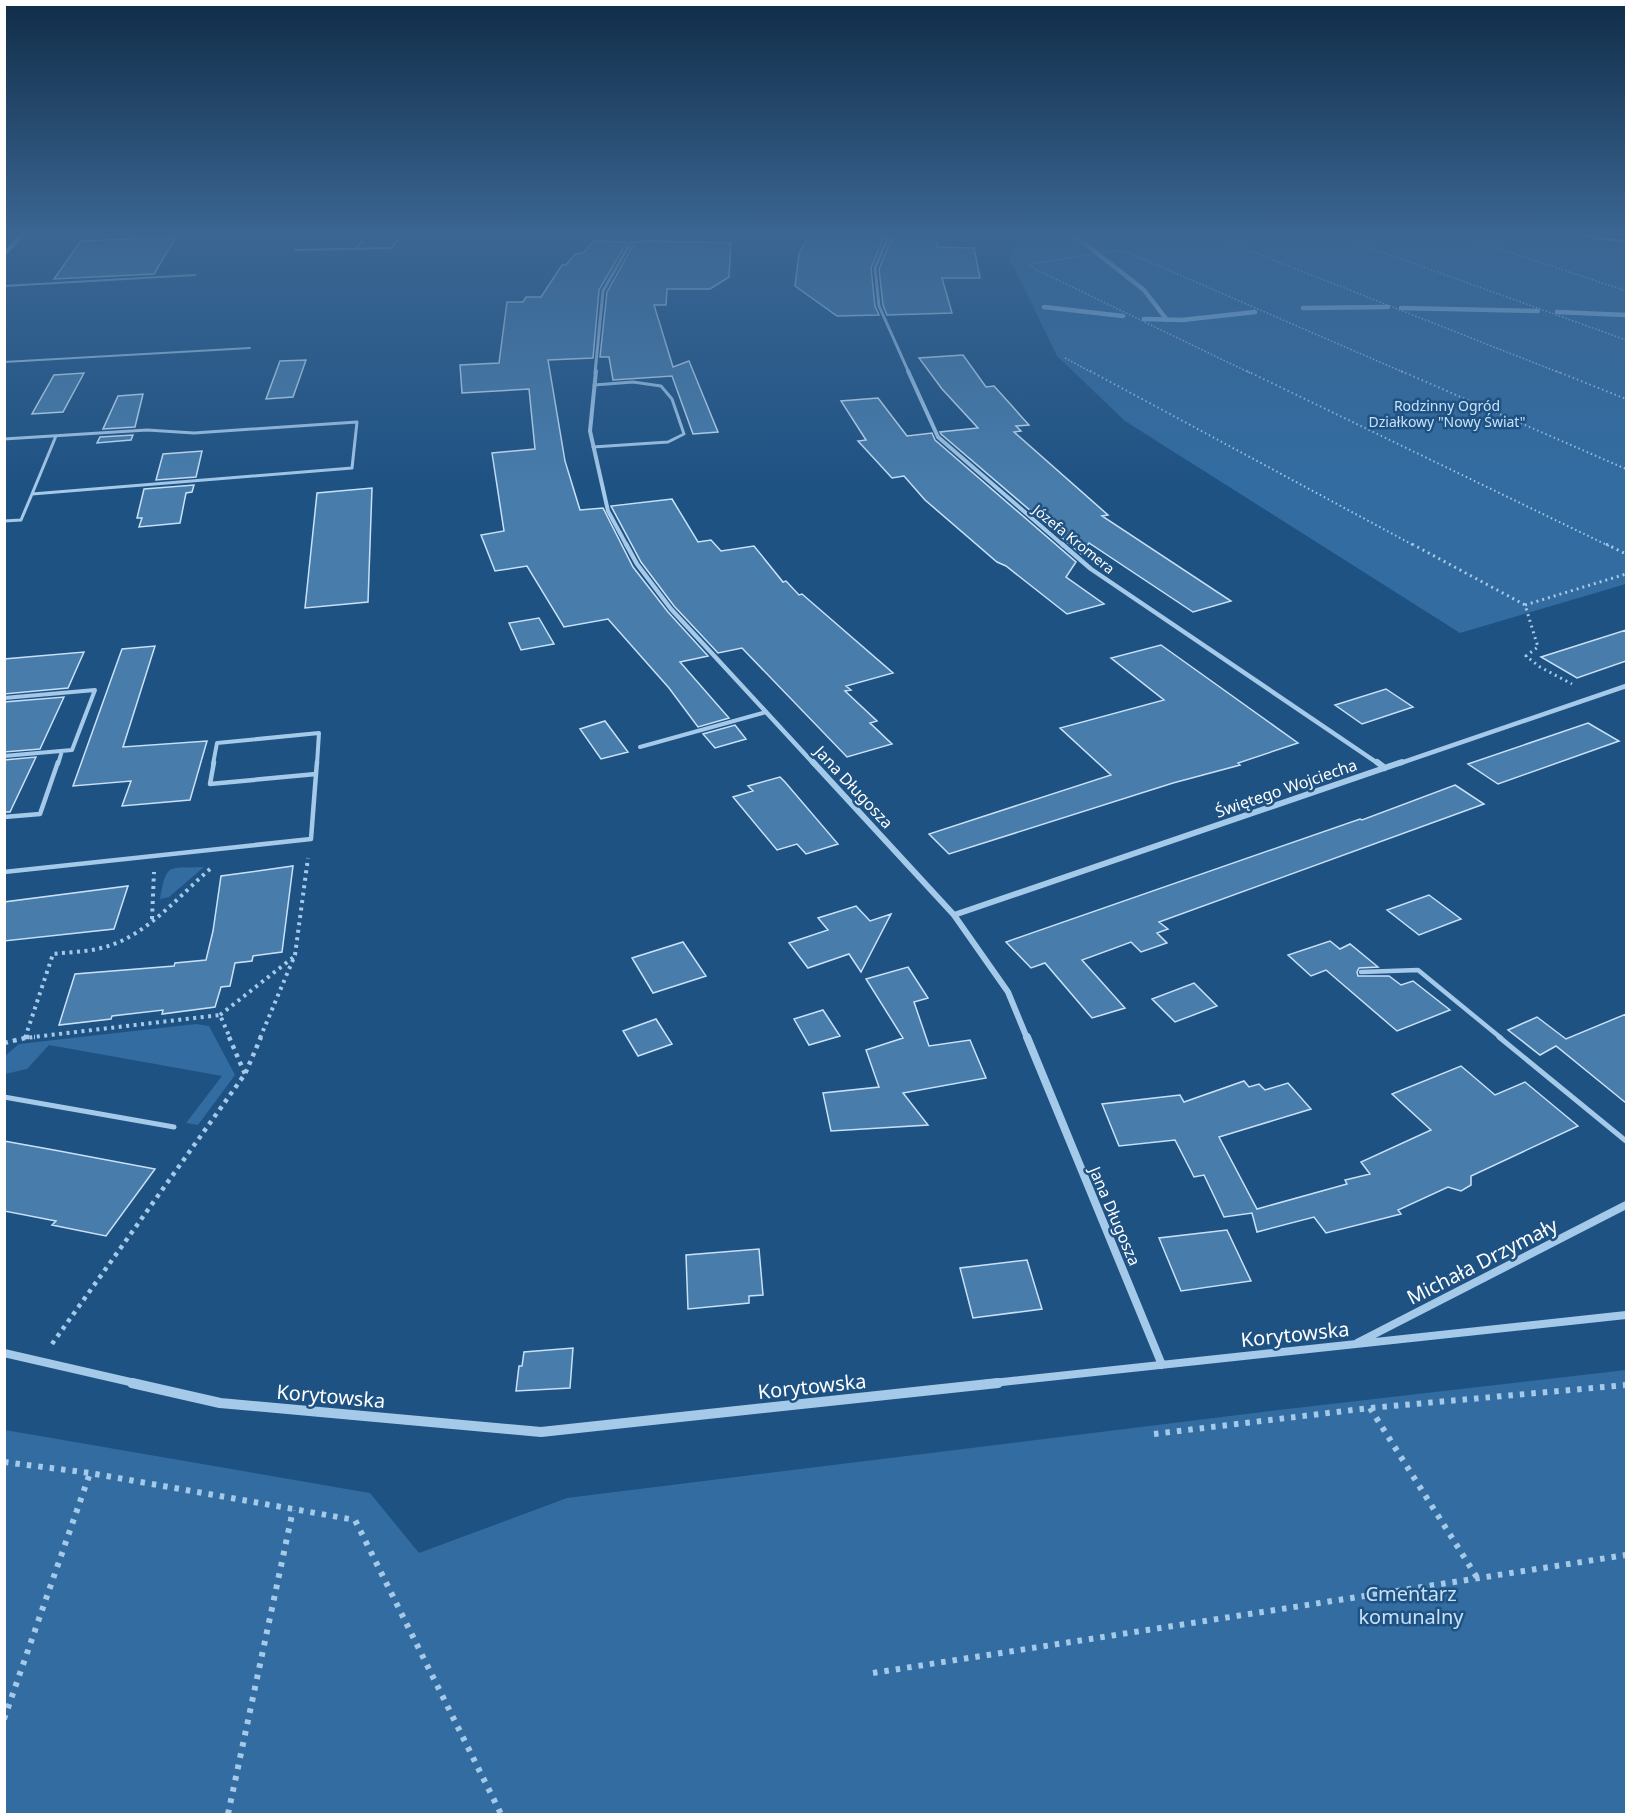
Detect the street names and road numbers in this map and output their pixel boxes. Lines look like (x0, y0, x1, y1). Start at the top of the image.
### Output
street label: Józefa Kromera (1028, 499, 1119, 578)
street label: Jana Długosza (809, 739, 898, 833)
street label: Świętego Wojciecha (1212, 753, 1360, 823)
street label: Jana Długosza (1083, 1161, 1146, 1269)
street label: Michała Drzymały (1402, 1211, 1563, 1311)
street label: Korytowska (1239, 1315, 1351, 1353)
street label: Korytowska (756, 1367, 868, 1405)
street label: Korytowska (275, 1378, 387, 1414)

